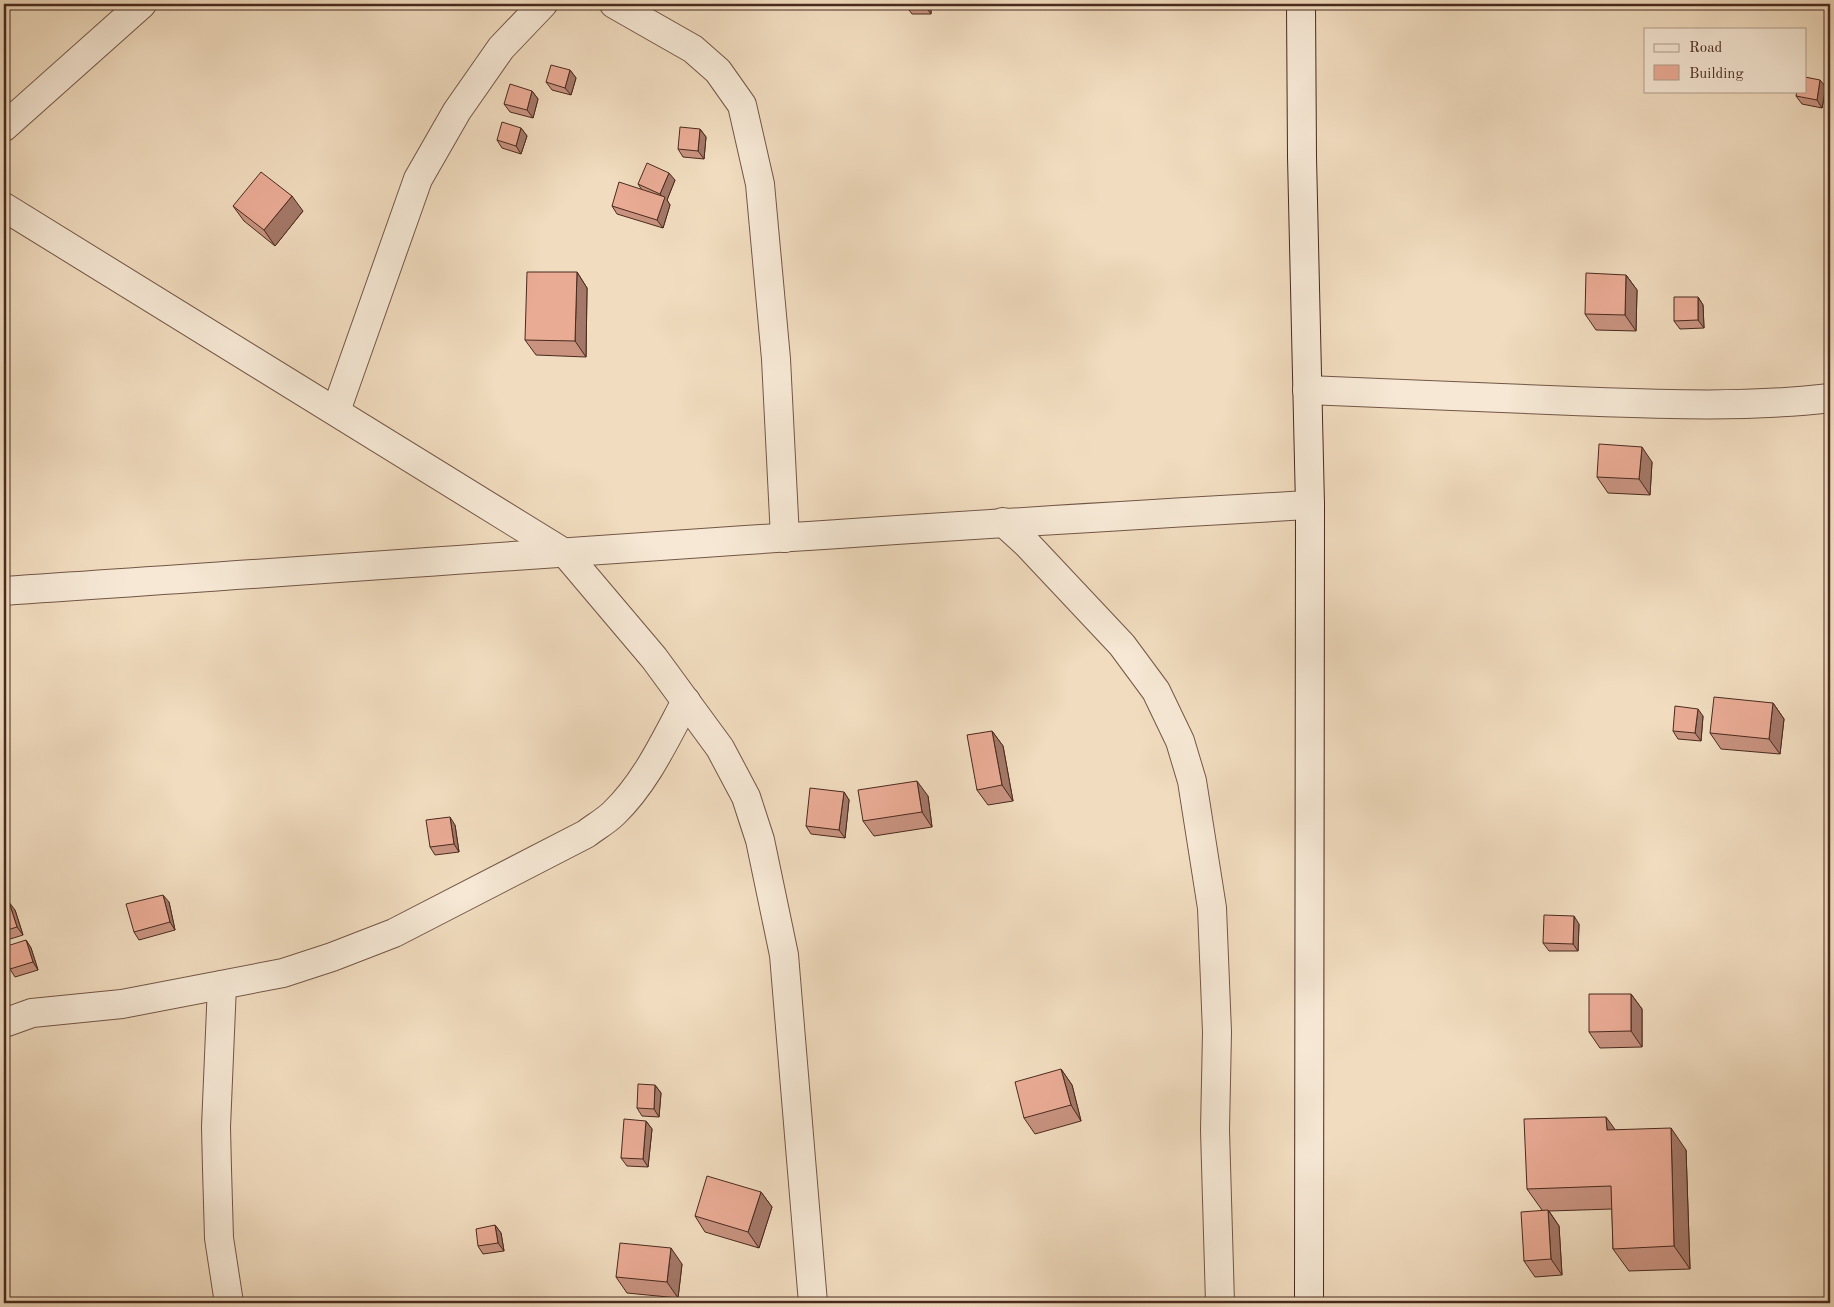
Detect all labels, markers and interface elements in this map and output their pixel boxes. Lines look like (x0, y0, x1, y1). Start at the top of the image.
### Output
legend (1644, 28, 1806, 92)
text: Road (1689, 41, 1723, 56)
text: Building (1689, 67, 1744, 82)

